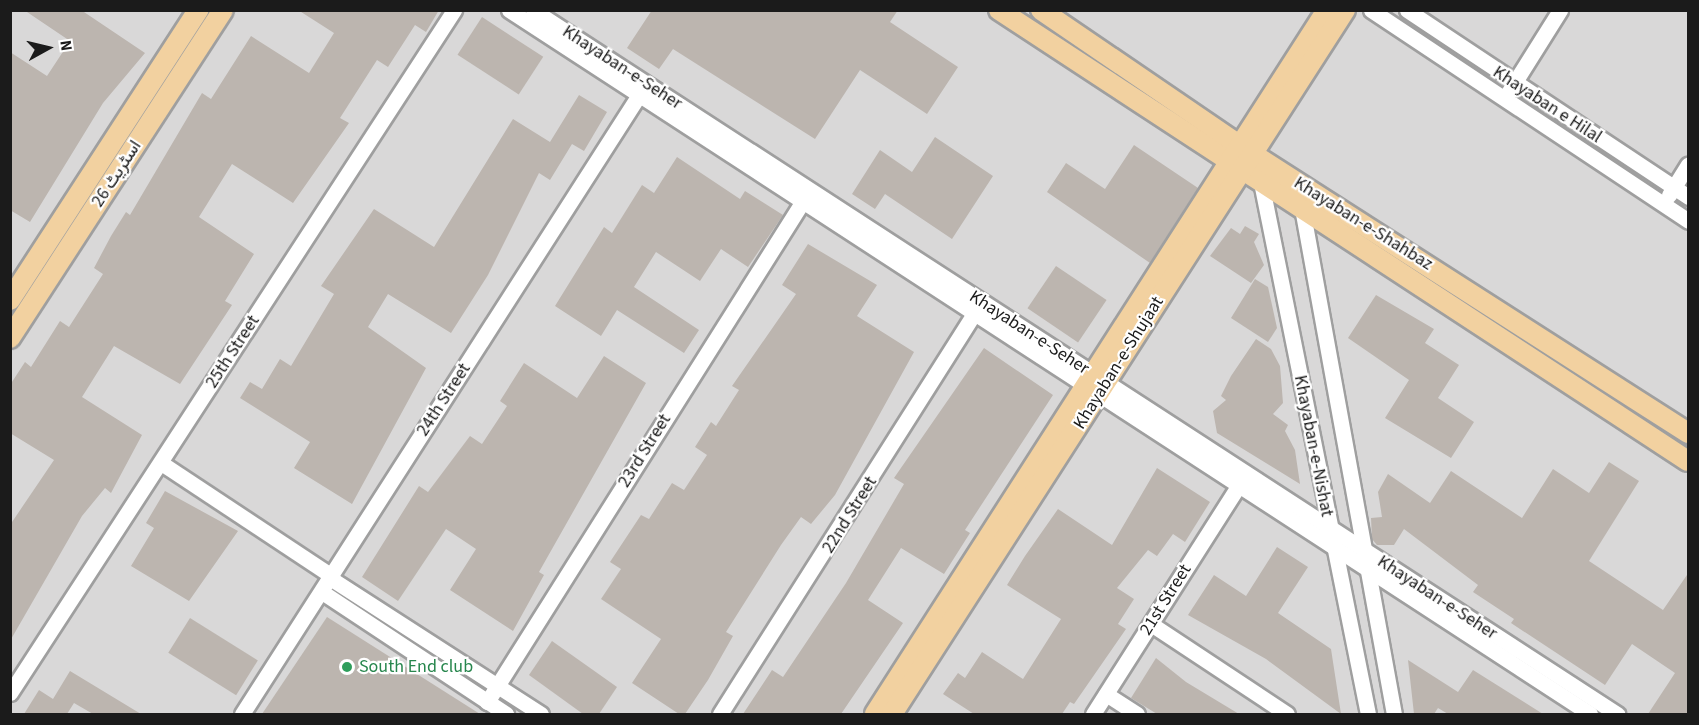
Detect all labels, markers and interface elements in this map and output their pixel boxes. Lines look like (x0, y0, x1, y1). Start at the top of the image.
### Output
north arrow (18, 18, 78, 78)
street label: Khayaban-e-Seher (558, 21, 686, 115)
text: N (54, 39, 77, 52)
street label: Khayaban e Hilal (1488, 62, 1606, 148)
street label: اسٹریٹ 26 (87, 137, 147, 211)
street label: Khayaban-e-Shahbaz (1290, 173, 1436, 275)
street label: Khayaban-e-Seher (965, 286, 1093, 380)
street label: Khayaban-e-Shujaat (1069, 293, 1169, 433)
street label: 25th Street (201, 312, 265, 392)
street label: 24th Street (412, 360, 476, 440)
street label: Khayaban-e-Nishat (1289, 373, 1337, 519)
street label: 23rd Street (614, 410, 676, 492)
street label: 22nd Street (818, 473, 882, 557)
street label: Khayaban-e-Seher (1373, 551, 1501, 645)
street label: 21st Street (1136, 560, 1196, 640)
place label: South End club (359, 656, 473, 678)
marker: South End club (340, 660, 354, 674)

